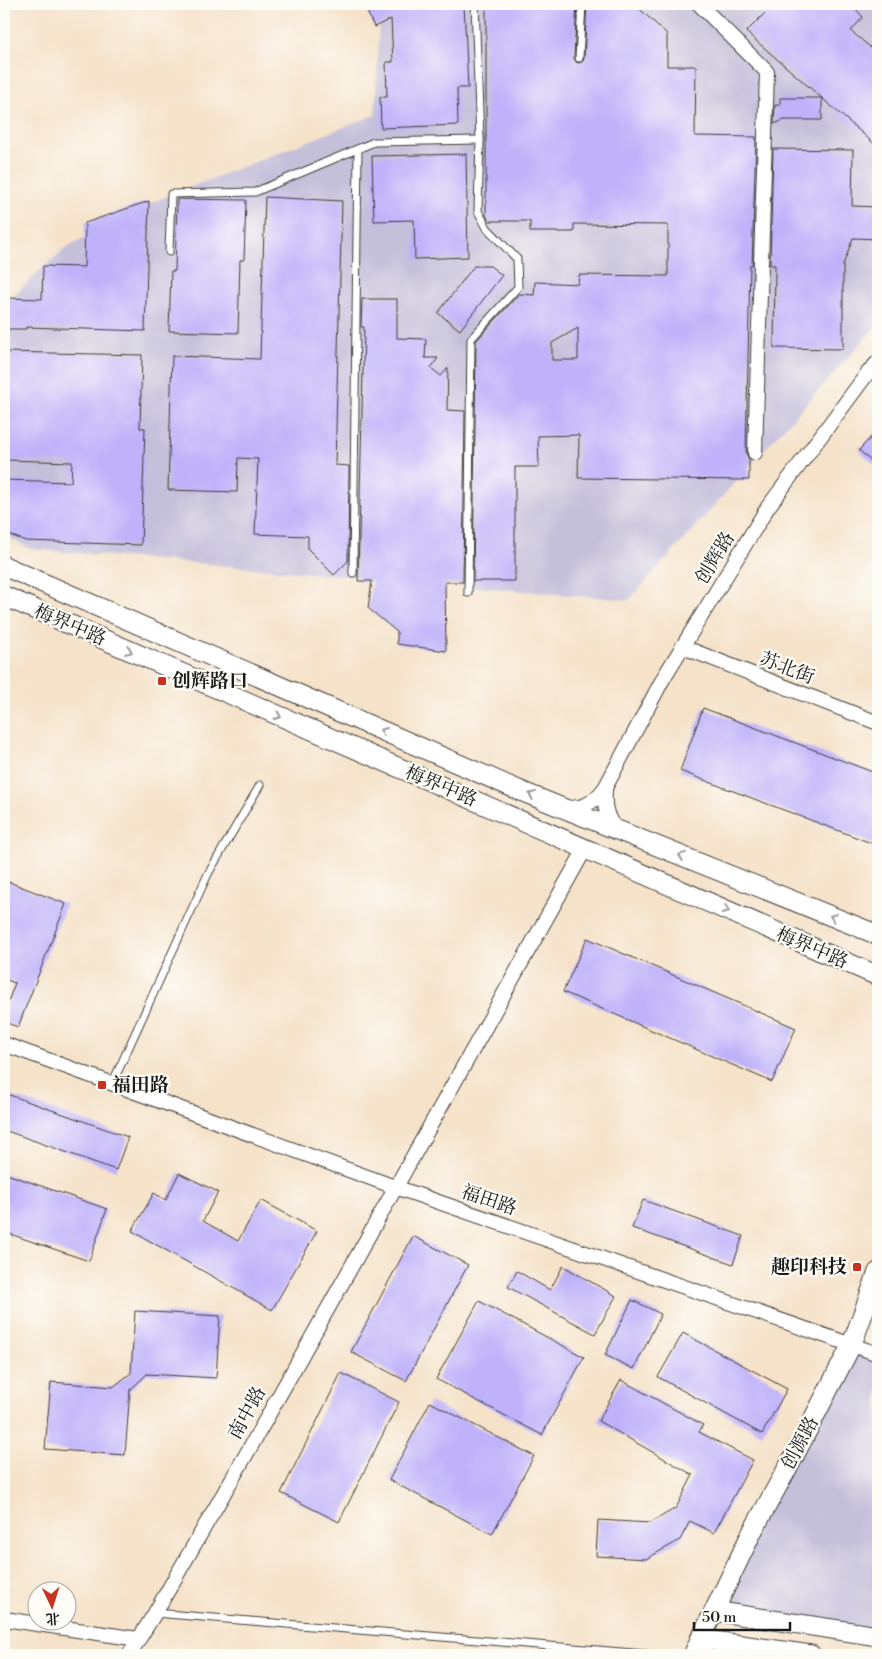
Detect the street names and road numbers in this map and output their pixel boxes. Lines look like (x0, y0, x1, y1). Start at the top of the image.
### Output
street label: 创辉路 (690, 527, 740, 589)
street label: 梅界中路 (30, 599, 110, 651)
street label: 苏北街 (756, 647, 818, 689)
street label: 梅界中路 (401, 760, 481, 812)
street label: 梅界中路 (772, 922, 852, 974)
street label: 福田路 (458, 1179, 520, 1221)
street label: 南中路 (223, 1382, 271, 1444)
street label: 创源路 (776, 1412, 824, 1474)

